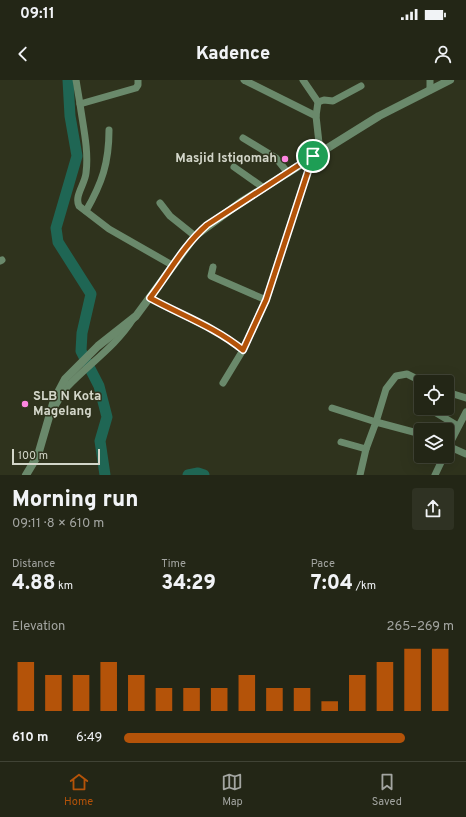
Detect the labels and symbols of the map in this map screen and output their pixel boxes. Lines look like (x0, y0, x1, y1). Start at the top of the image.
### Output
pin (296, 139, 330, 173)
place label: Masjid Istiqomah (175, 151, 277, 167)
marker: Masjid Istiqomah (280, 154, 290, 164)
place label: SLB N Kota Magelang (33, 389, 101, 420)
marker: SLB N Kota Magelang (20, 399, 30, 409)
scale bar (12, 447, 100, 466)

